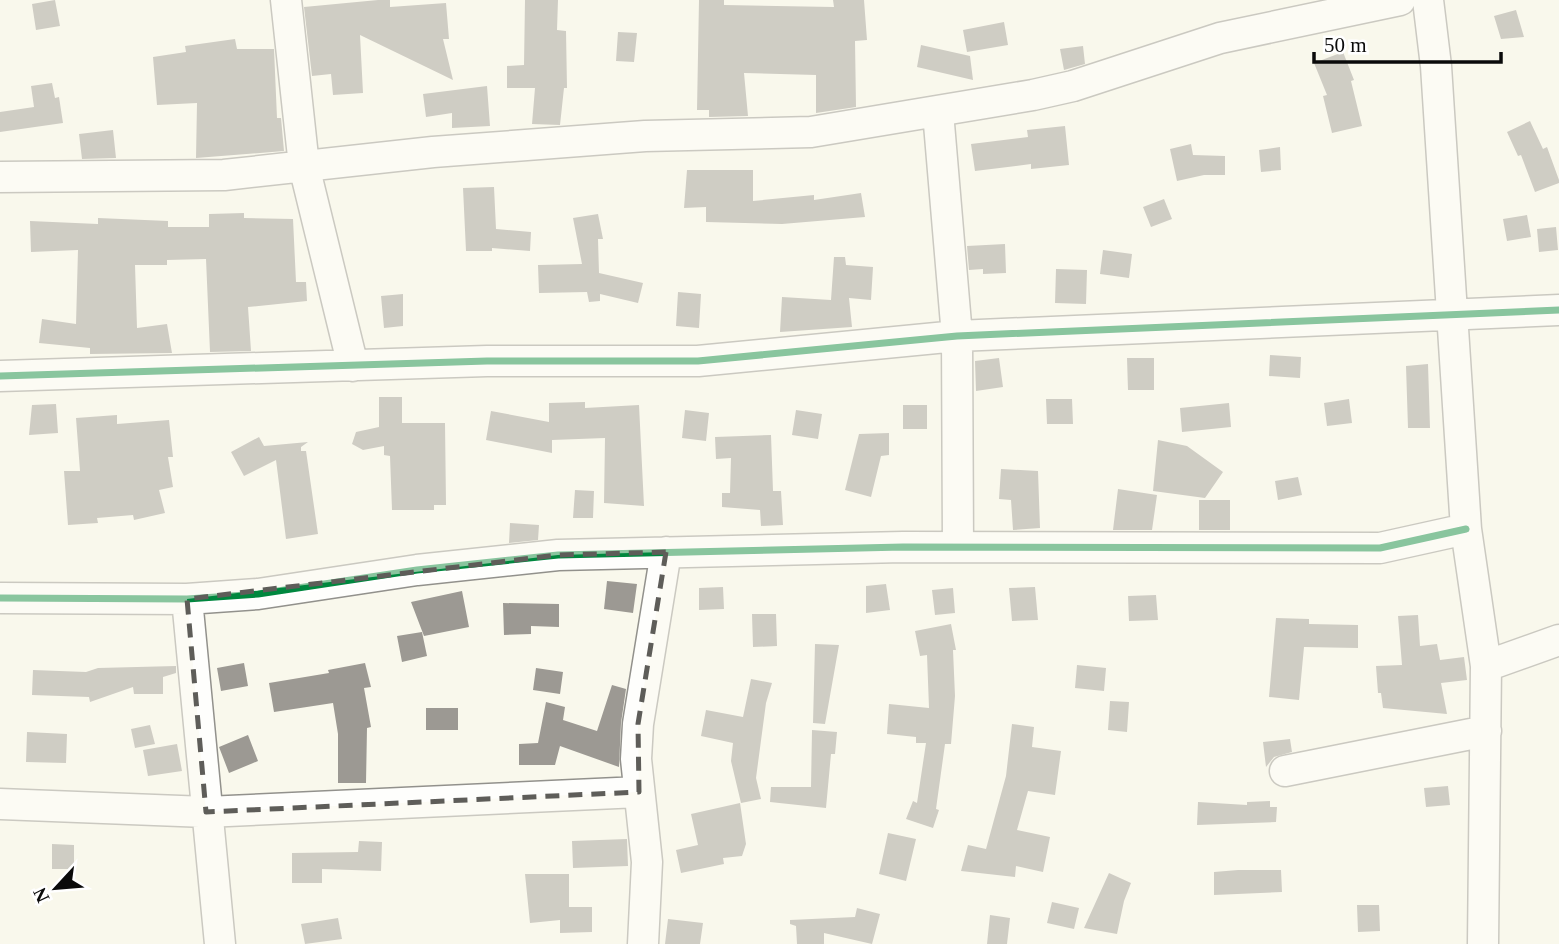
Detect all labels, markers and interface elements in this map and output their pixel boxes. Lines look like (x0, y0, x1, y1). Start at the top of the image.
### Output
scale bar (1314, 21, 1501, 65)
text: 50 m (1324, 33, 1367, 57)
north arrow (21, 853, 91, 923)
text: N (29, 884, 54, 906)

